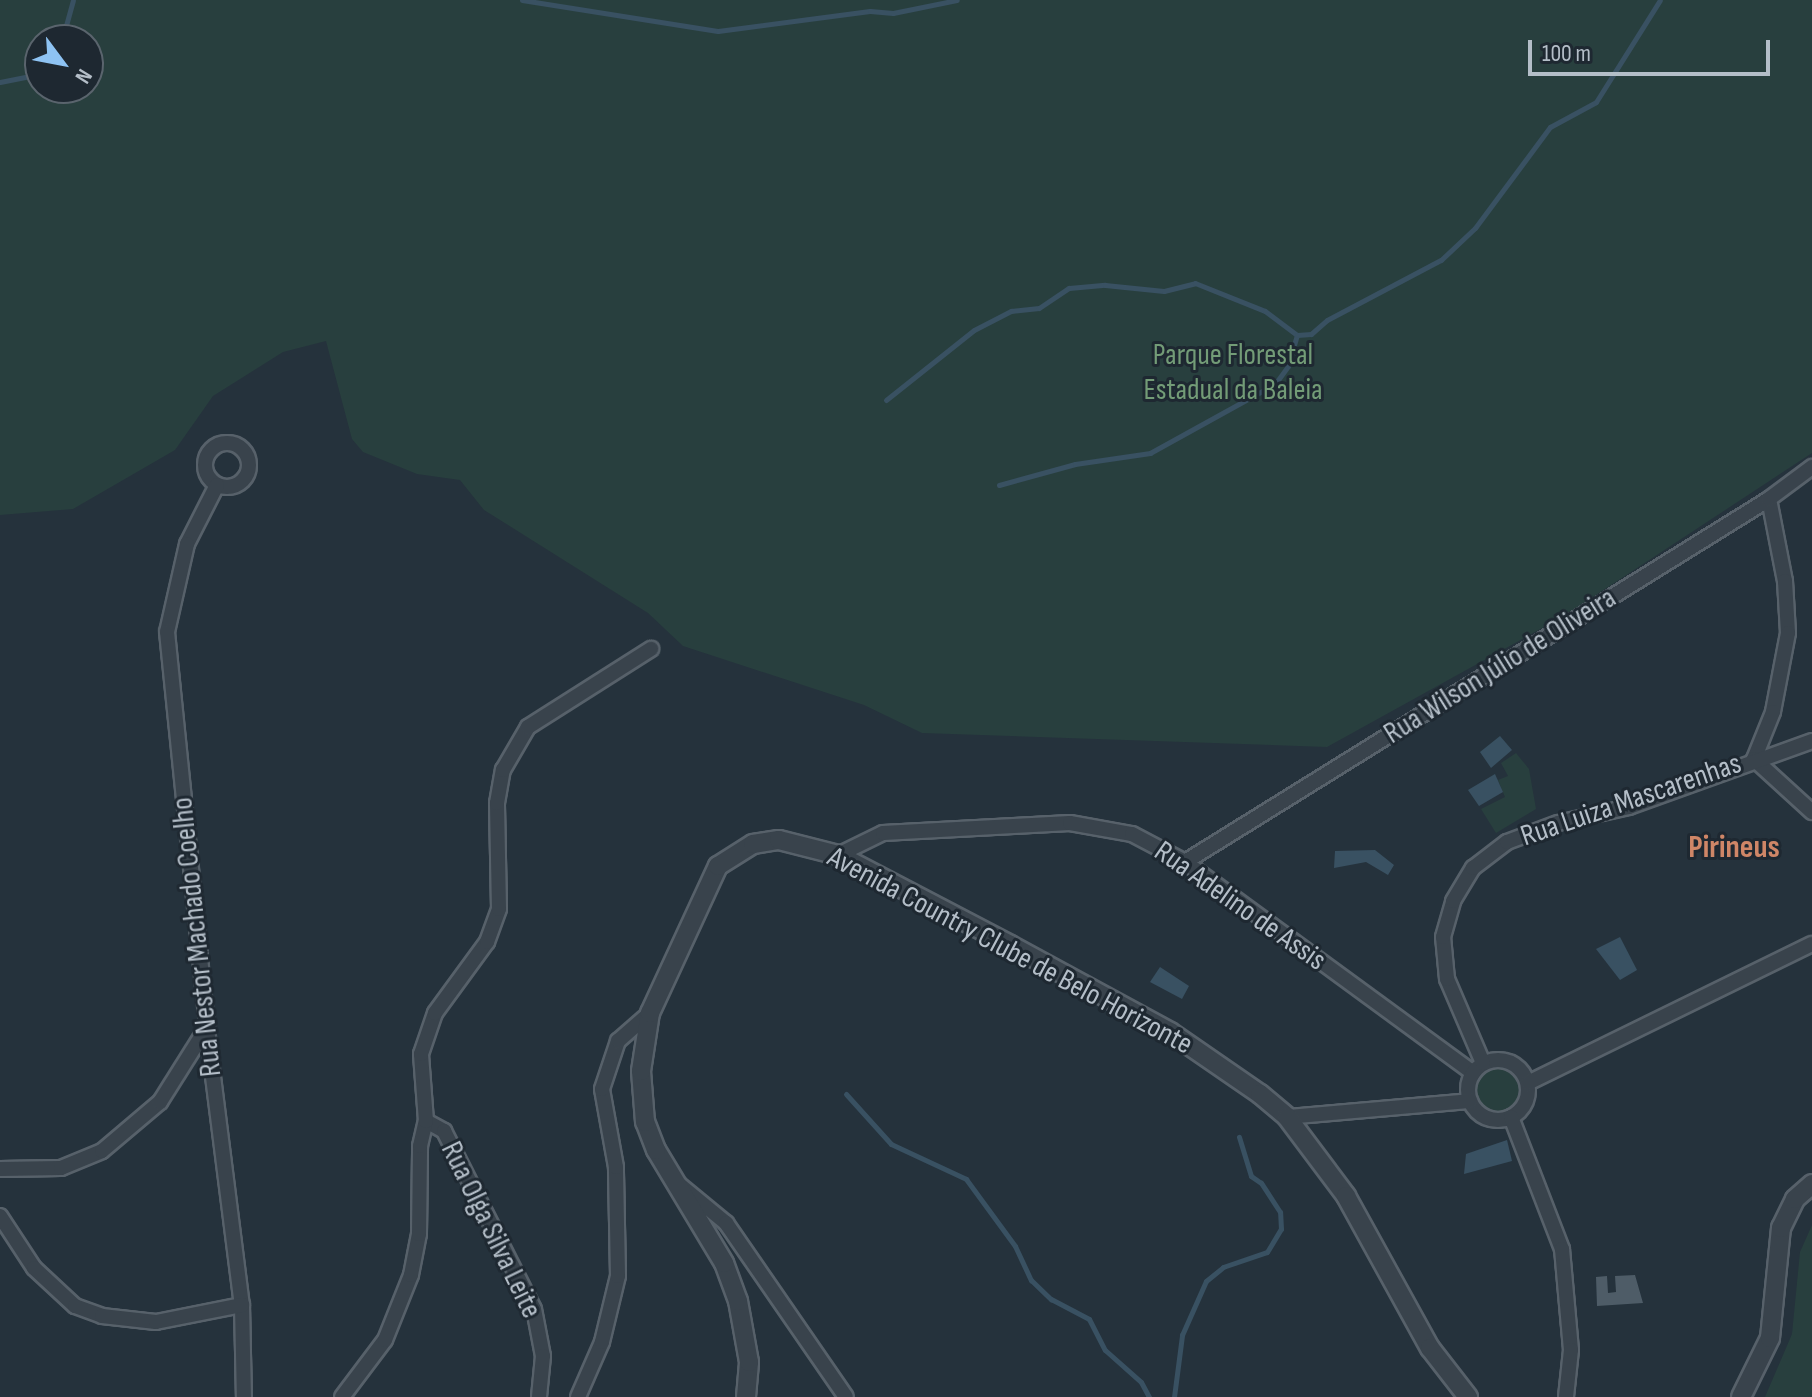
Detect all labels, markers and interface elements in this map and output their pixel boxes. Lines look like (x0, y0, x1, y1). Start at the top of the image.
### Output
north arrow (24, 24, 104, 104)
scale bar (1532, 24, 1774, 74)
text: 100 m (1542, 39, 1591, 68)
text: N (69, 64, 98, 88)
park label: Parque Florestal Estadual da Baleia (1143, 337, 1323, 408)
street label: Rua Wilson Júlio de Oliveira (1377, 580, 1623, 752)
street label: Rua Luiza Mascarenhas (1516, 745, 1746, 855)
street label: Rua Nestor Machado Coelho (164, 796, 230, 1078)
district label: Pirineus (1688, 829, 1780, 867)
street label: Rua Adelino de Assis (1147, 833, 1333, 979)
street label: Avenida Country Clube de Belo Horizonte (821, 839, 1199, 1063)
street label: Rua Olga Silva Leite (433, 1136, 549, 1324)

